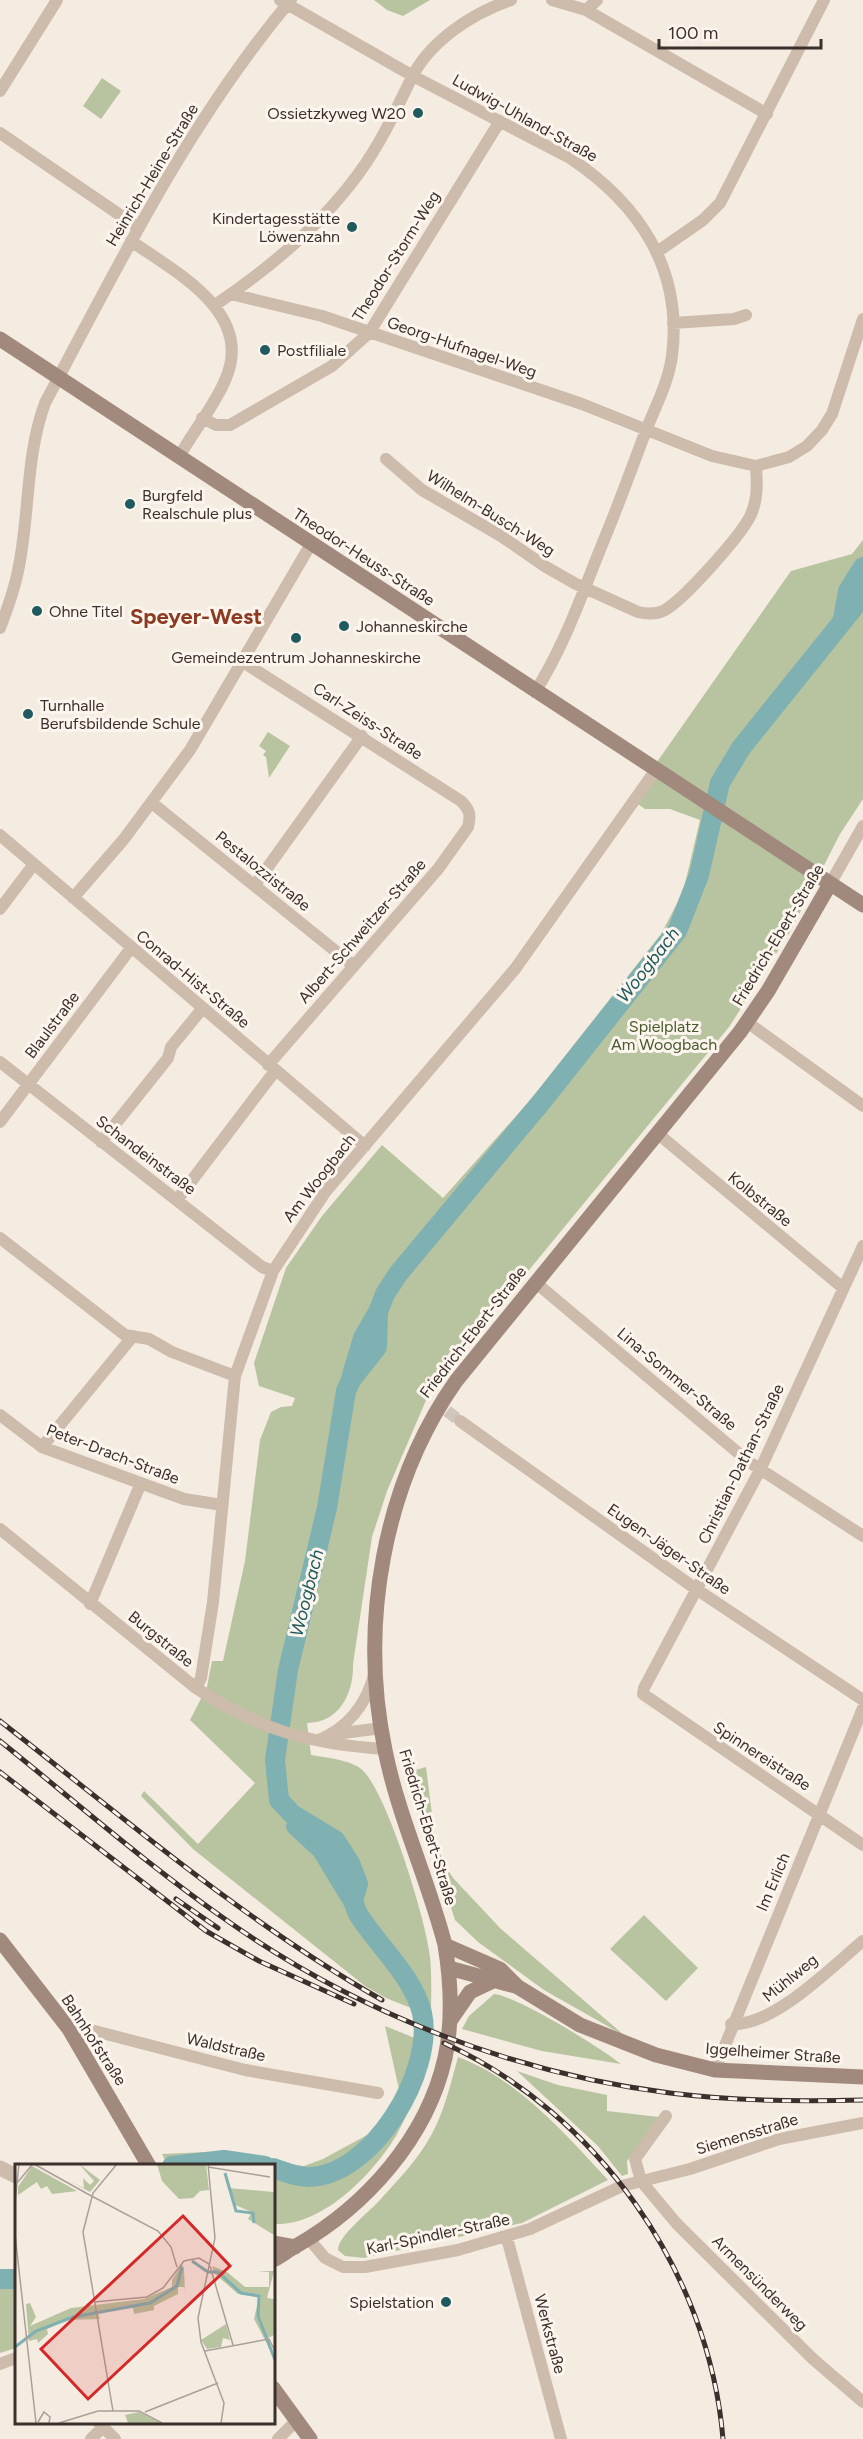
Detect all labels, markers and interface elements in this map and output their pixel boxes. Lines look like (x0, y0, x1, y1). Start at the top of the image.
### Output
scale bar (659, 12, 821, 50)
text: 100 m (668, 22, 718, 44)
street label: Ludwig-Uhland-Straße (449, 70, 601, 166)
street label: Heinrich-Heine-Straße (102, 100, 202, 250)
place label: Ossietzkyweg W20 (267, 104, 406, 123)
marker: Ossietzkyweg W20 (411, 106, 425, 120)
street label: Theodor-Storm-Weg (348, 187, 444, 325)
place label: Kindertagesstätte Löwenzahn (212, 209, 340, 246)
marker: Kindertagesstätte Löwenzahn (345, 220, 359, 234)
street label: Georg-Hufnagel-Weg (385, 313, 539, 381)
place label: Postfiliale (277, 341, 346, 360)
marker: Postfiliale (258, 343, 272, 357)
street label: Wilhelm-Busch-Weg (423, 466, 559, 560)
place label: Burgfeld Realschule plus (142, 486, 252, 523)
marker: Burgfeld Realschule plus (123, 497, 137, 511)
street label: Theodor-Heuss-Straße (290, 504, 439, 610)
place label: Ohne Titel (49, 602, 123, 621)
district label: Speyer-West (130, 603, 262, 630)
marker: Ohne Titel (30, 604, 44, 618)
place label: Johanneskirche (356, 617, 468, 636)
marker: Johanneskirche (337, 619, 351, 633)
marker: Gemeindezentrum Johanneskirche (289, 631, 303, 645)
place label: Gemeindezentrum Johanneskirche (171, 648, 421, 667)
street label: Carl-Zeiss-Straße (310, 679, 427, 764)
place label: Turnhalle Berufsbildende Schule (40, 696, 201, 733)
marker: Turnhalle Berufsbildende Schule (21, 707, 35, 721)
street label: Pestalozzistraße (212, 827, 314, 915)
street label: Albert-Schweitzer-Straße (294, 855, 430, 1007)
street label: Friedrich-Ebert-Straße (728, 860, 828, 1009)
water label: Woogbach (612, 923, 684, 1007)
street label: Conrad-Hist-Straße (132, 926, 254, 1032)
street label: Blaulstraße (21, 988, 83, 1062)
park label: Spielplatz Am Woogbach (611, 1017, 717, 1054)
street label: Schandeinstraße (92, 1111, 200, 1199)
street label: Am Woogbach (279, 1130, 359, 1226)
street label: Kolbstraße (724, 1168, 796, 1231)
street label: Friedrich-Ebert-Straße (416, 1262, 531, 1402)
street label: Lina-Sommer-Straße (613, 1323, 741, 1435)
street label: Christian-Dathan-Straße (694, 1381, 788, 1547)
street label: Peter-Drach-Straße (44, 1420, 182, 1488)
street label: Eugen-Jäger-Straße (604, 1499, 734, 1599)
water label: Woogbach (286, 1547, 328, 1639)
street label: Burgstraße (125, 1607, 198, 1671)
street label: Spinnereistraße (710, 1717, 814, 1795)
street label: Friedrich-Ebert-Straße (395, 1747, 461, 1908)
street label: Im Erlich (752, 1850, 794, 1914)
street label: Mühlweg (759, 1950, 821, 2006)
street label: Bahnhofstraße (58, 1991, 131, 2089)
street label: Waldstraße (185, 2029, 268, 2065)
street label: Iggelheimer Straße (705, 2039, 842, 2067)
street label: Siemensstraße (694, 2109, 801, 2159)
inset map (15, 2164, 274, 2424)
street label: Karl-Spindler-Straße (365, 2209, 512, 2258)
street label: Armensünderweg (708, 2231, 812, 2335)
street label: Werkstraße (530, 2292, 570, 2376)
place label: Spielstation (349, 2293, 434, 2312)
marker: Spielstation (439, 2295, 453, 2309)

